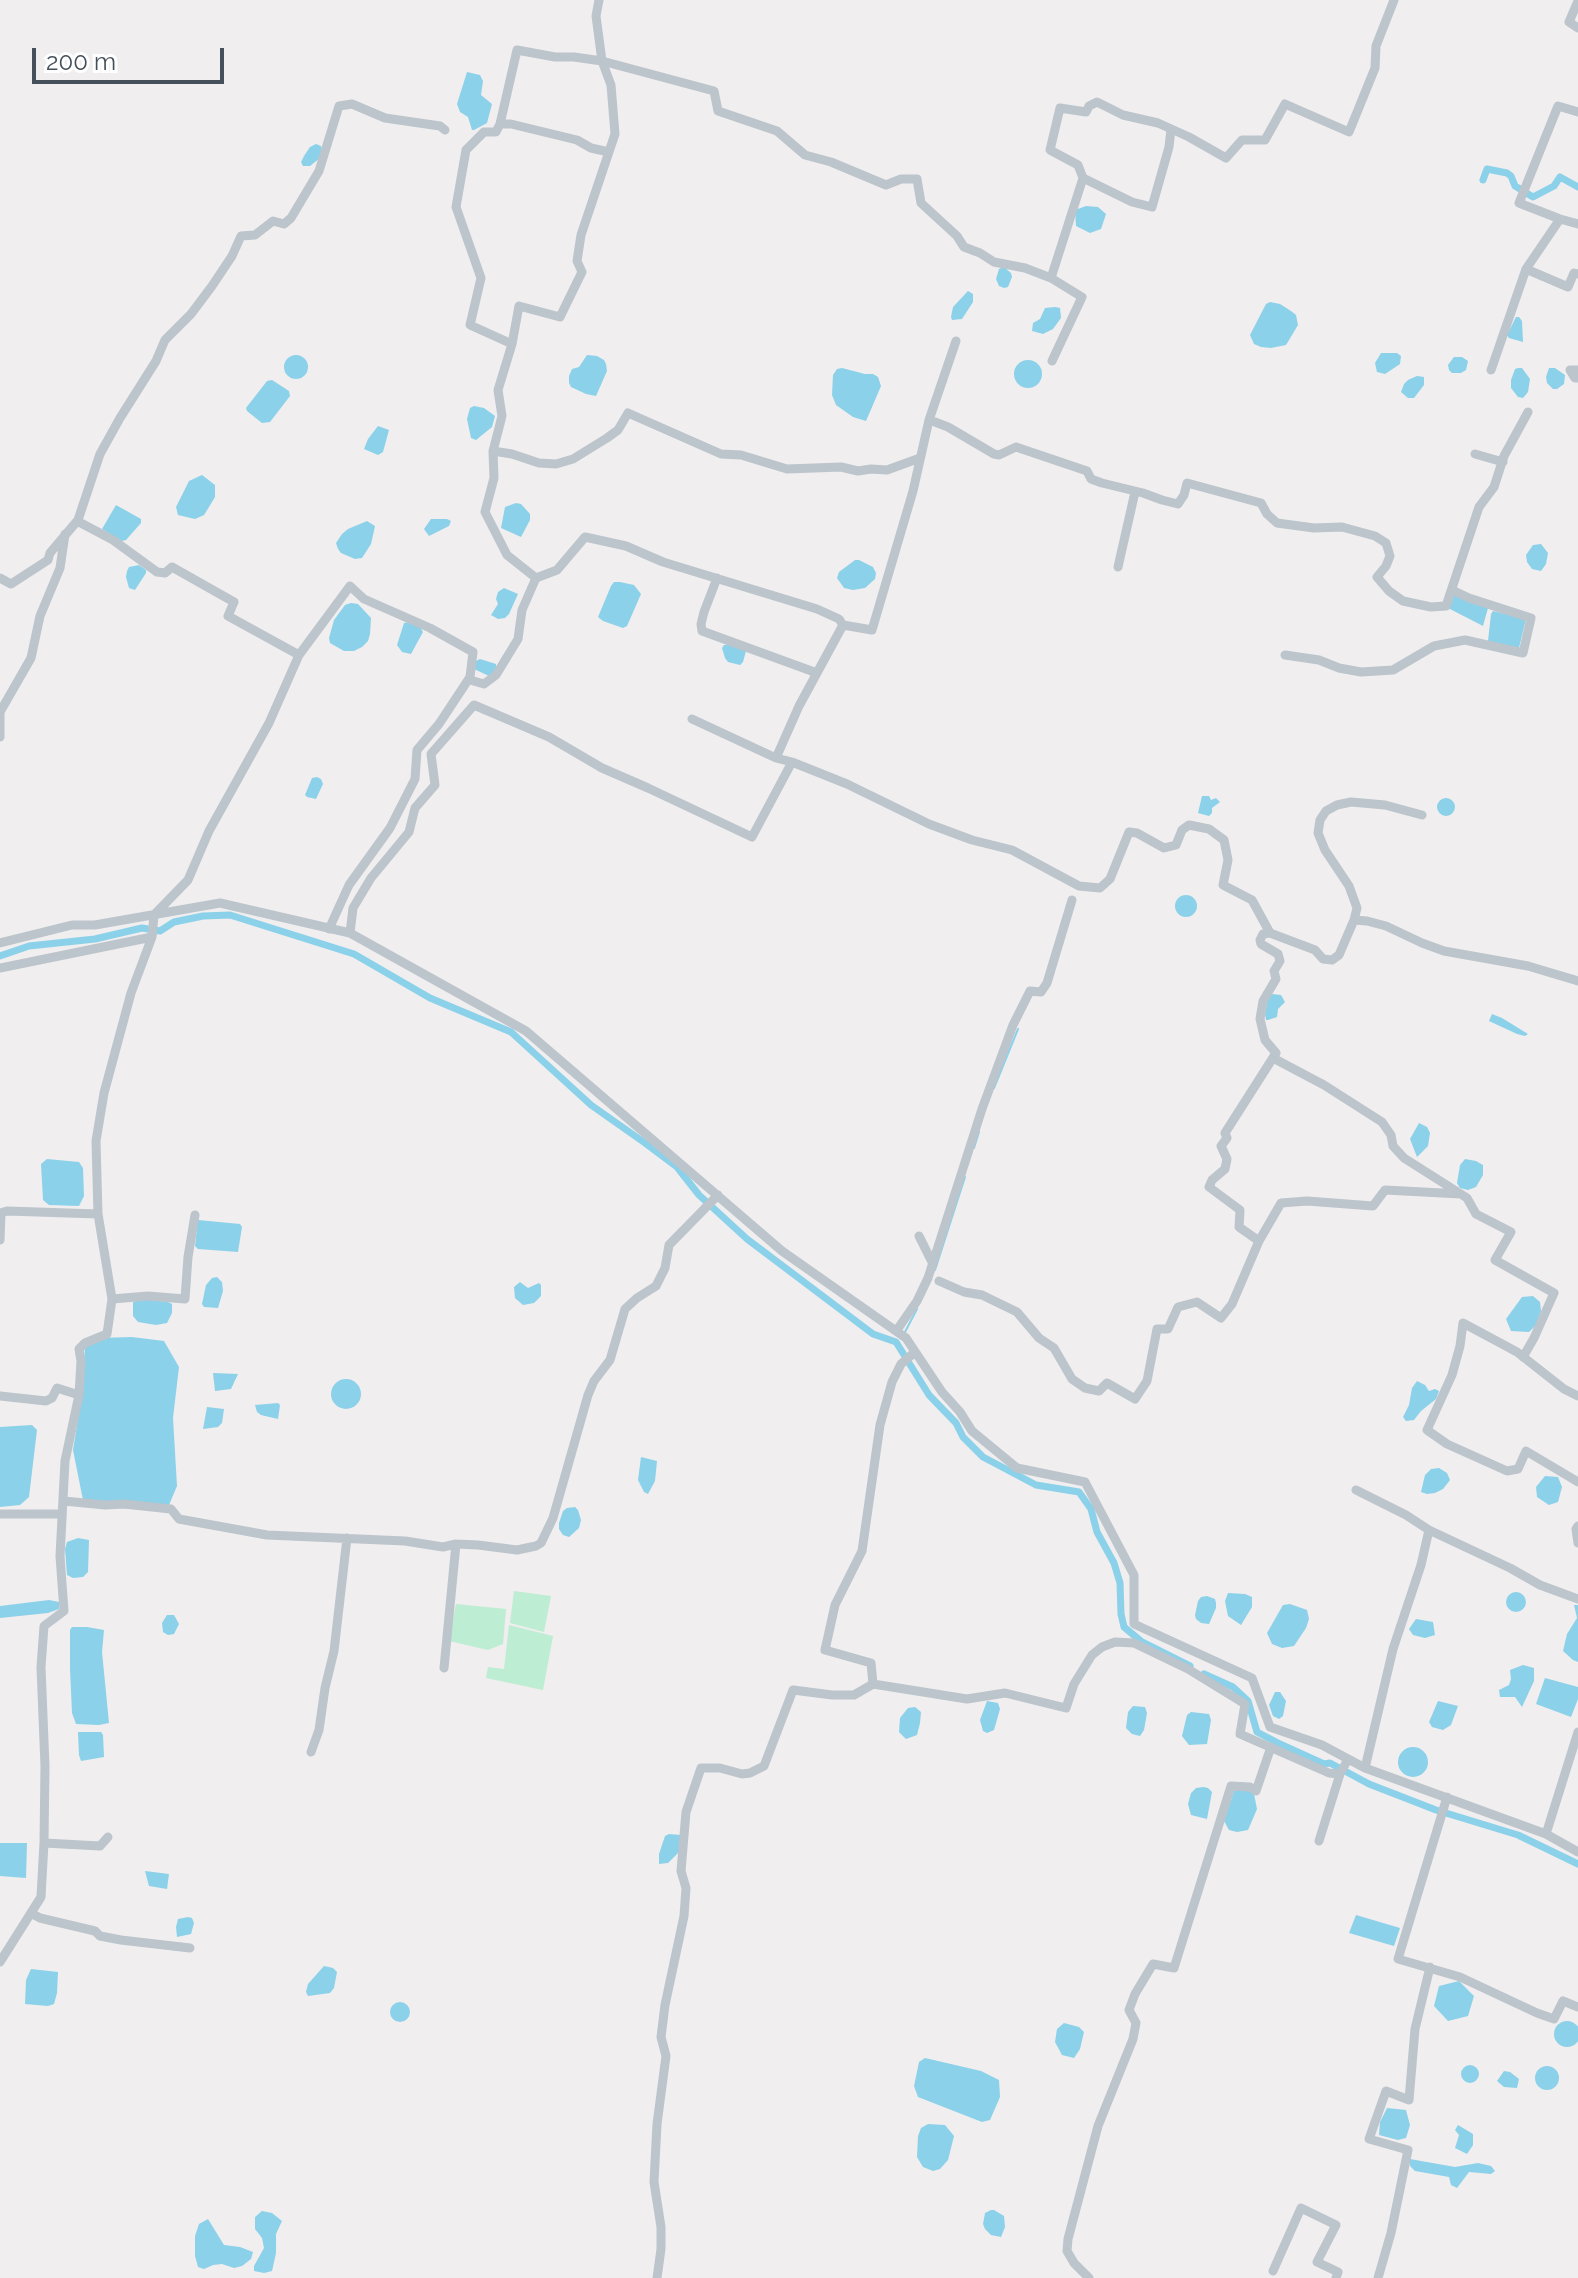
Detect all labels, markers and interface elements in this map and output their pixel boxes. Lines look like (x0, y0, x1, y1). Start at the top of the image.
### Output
scale bar (36, 32, 228, 82)
text: 200 m (46, 47, 116, 76)

